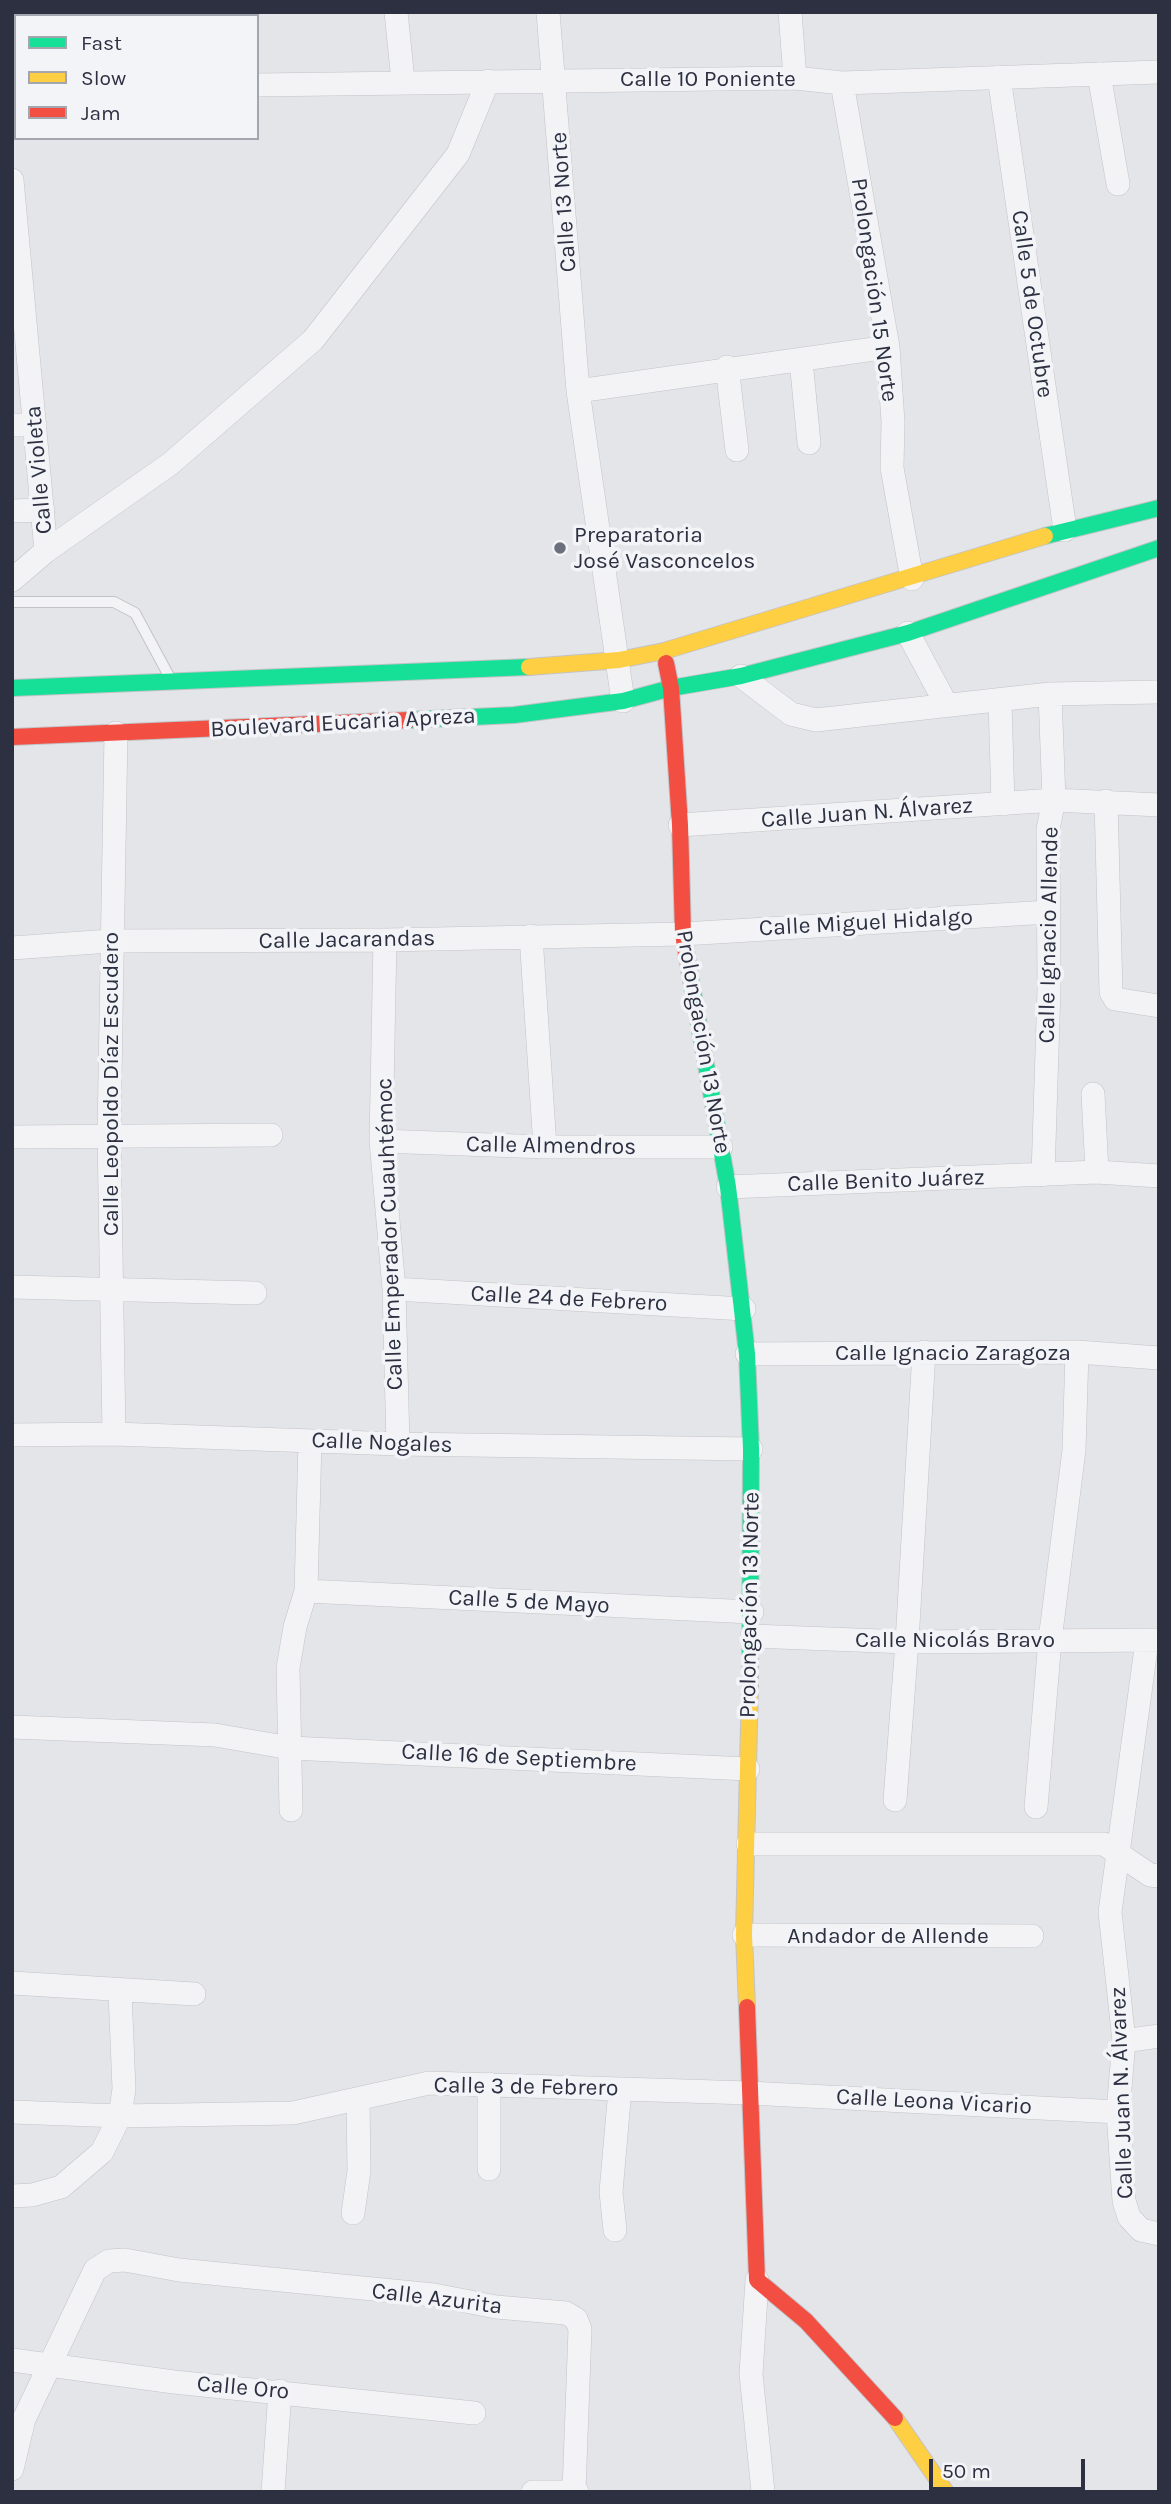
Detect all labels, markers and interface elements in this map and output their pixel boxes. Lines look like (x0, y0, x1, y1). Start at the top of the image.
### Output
legend (14, 14, 259, 140)
text: Fast (81, 31, 122, 55)
street label: Calle 10 Poniente (620, 65, 796, 93)
text: Slow (81, 66, 126, 90)
text: Jam (81, 101, 121, 125)
street label: Calle 13 Norte (545, 131, 583, 273)
street label: Prolongación 15 Norte (845, 176, 903, 404)
street label: Calle 5 de Octubre (1005, 208, 1059, 400)
street label: Calle Violeta (20, 405, 58, 535)
place label: Preparatoria José Vasconcelos (574, 521, 755, 575)
marker: Preparatoria José Vasconcelos (552, 540, 568, 556)
street label: Boulevard Eucaria Apreza (210, 702, 476, 744)
street label: Calle Juan N. Álvarez (760, 792, 974, 834)
street label: Calle Ignacio Allende (1033, 826, 1065, 1044)
street label: Calle Miguel Hidalgo (758, 904, 974, 942)
street label: Calle Jacarandas (258, 925, 436, 955)
street label: Prolongación 13 Norte (670, 928, 736, 1156)
street label: Calle Leopoldo Díaz Escudero (97, 932, 125, 1236)
street label: Calle Emperador Cuauhtémoc (371, 1077, 409, 1391)
street label: Calle Almendros (466, 1131, 636, 1161)
street label: Calle Benito Juárez (787, 1164, 985, 1198)
street label: Calle 24 de Febrero (470, 1280, 668, 1318)
street label: Calle Ignacio Zaragoza (835, 1339, 1071, 1367)
street label: Calle Nogales (311, 1427, 453, 1459)
street label: Prolongación 13 Norte (734, 1492, 766, 1718)
street label: Calle 5 de Mayo (448, 1584, 610, 1620)
street label: Calle Nicolás Bravo (855, 1626, 1055, 1654)
street label: Calle 16 de Septiembre (401, 1738, 637, 1778)
street label: Andador de Allende (787, 1922, 989, 1950)
street label: Calle Juan N. Álvarez (1105, 1986, 1139, 2200)
street label: Calle 3 de Febrero (433, 2072, 619, 2102)
street label: Calle Leona Vicario (835, 2083, 1033, 2121)
street label: Calle Azurita (370, 2277, 504, 2321)
street label: Calle Oro (196, 2370, 290, 2406)
scale bar (933, 2444, 1089, 2488)
text: 50 m (942, 2459, 991, 2483)

